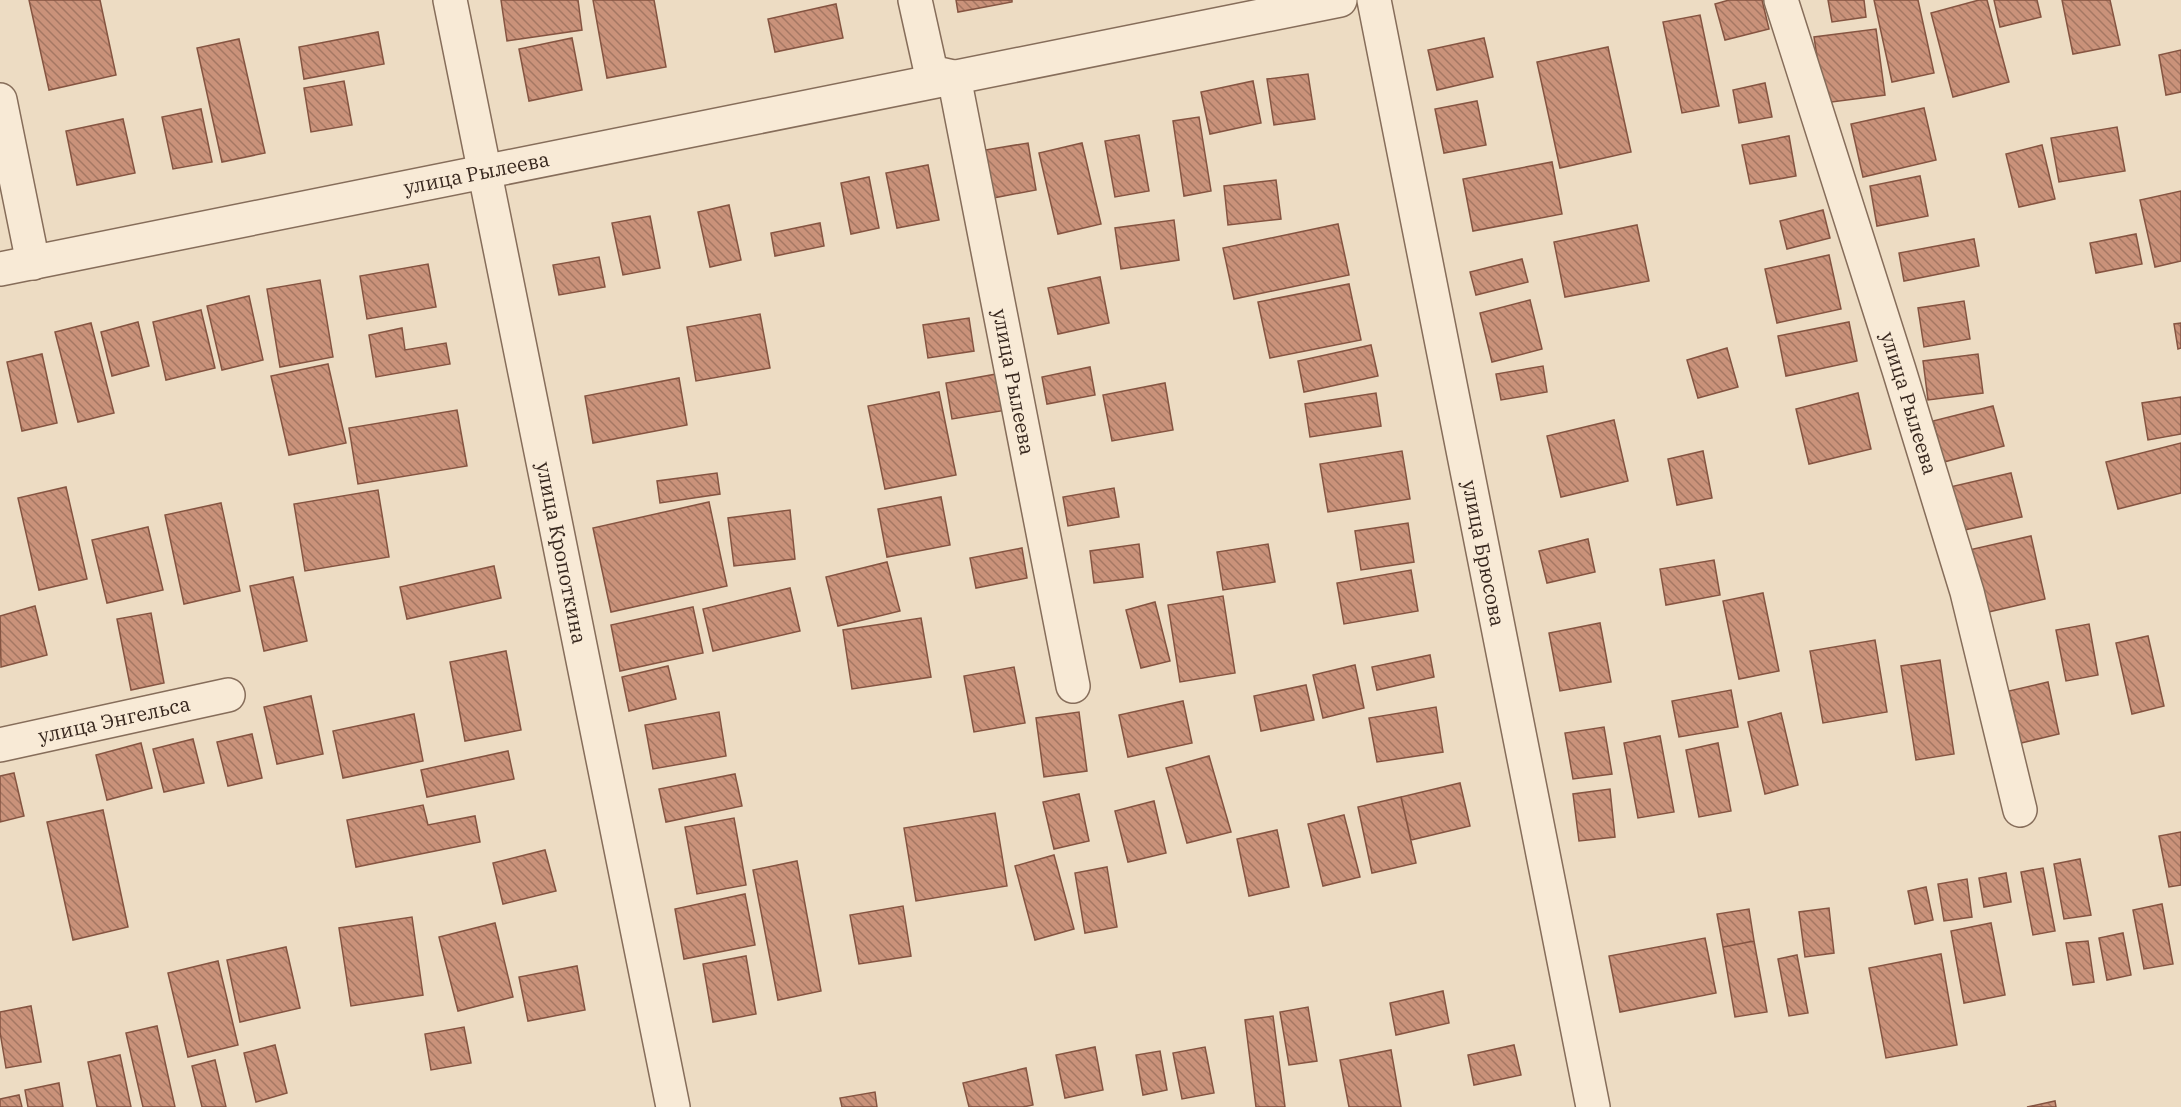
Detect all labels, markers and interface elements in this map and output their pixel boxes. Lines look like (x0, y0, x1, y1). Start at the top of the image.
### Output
street label: улица Рылеева (401, 145, 552, 201)
street label: улица Рылеева (987, 306, 1042, 457)
street label: улица Рылеева (1875, 328, 1944, 478)
street label: улица Кропоткина (530, 459, 593, 646)
street label: улица Брюсова (1456, 478, 1512, 629)
street label: улица Энгельса (36, 690, 193, 749)

